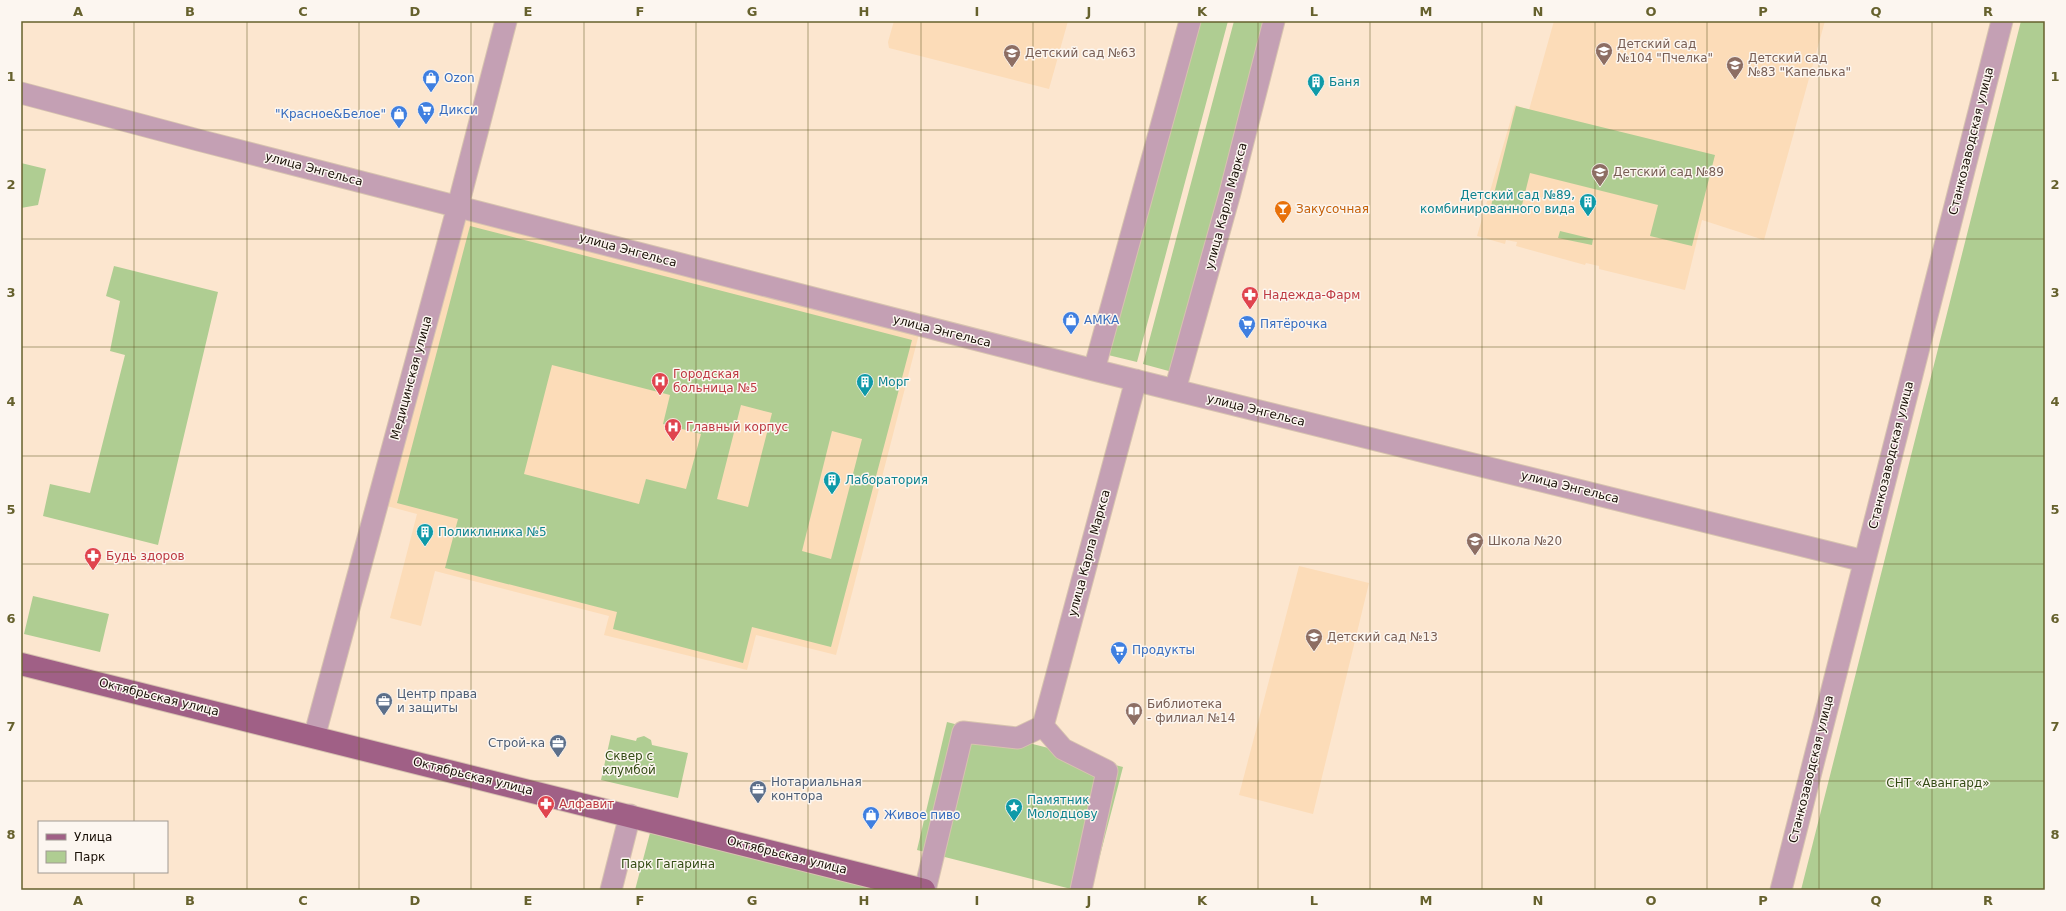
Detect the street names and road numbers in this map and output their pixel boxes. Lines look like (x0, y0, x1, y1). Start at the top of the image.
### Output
street label: Станкозаводская улица (1946, 66, 1996, 216)
street label: улица Карла Маркса (1202, 141, 1250, 271)
street label: улица Энгельса (264, 149, 364, 189)
street label: улица Энгельса (578, 230, 678, 270)
street label: улица Энгельса (892, 312, 992, 350)
street label: Медицинская улица (388, 314, 434, 442)
street label: Станкозаводская улица (1866, 380, 1916, 530)
street label: улица Энгельса (1206, 391, 1306, 429)
street label: улица Энгельса (1520, 468, 1620, 506)
street label: улица Карла Маркса (1065, 488, 1113, 618)
street label: Октябрьская улица (97, 675, 221, 719)
street label: Станкозаводская улица (1786, 694, 1836, 844)
street label: Октябрьская улица (411, 754, 535, 798)
street label: Октябрьская улица (725, 833, 849, 877)

